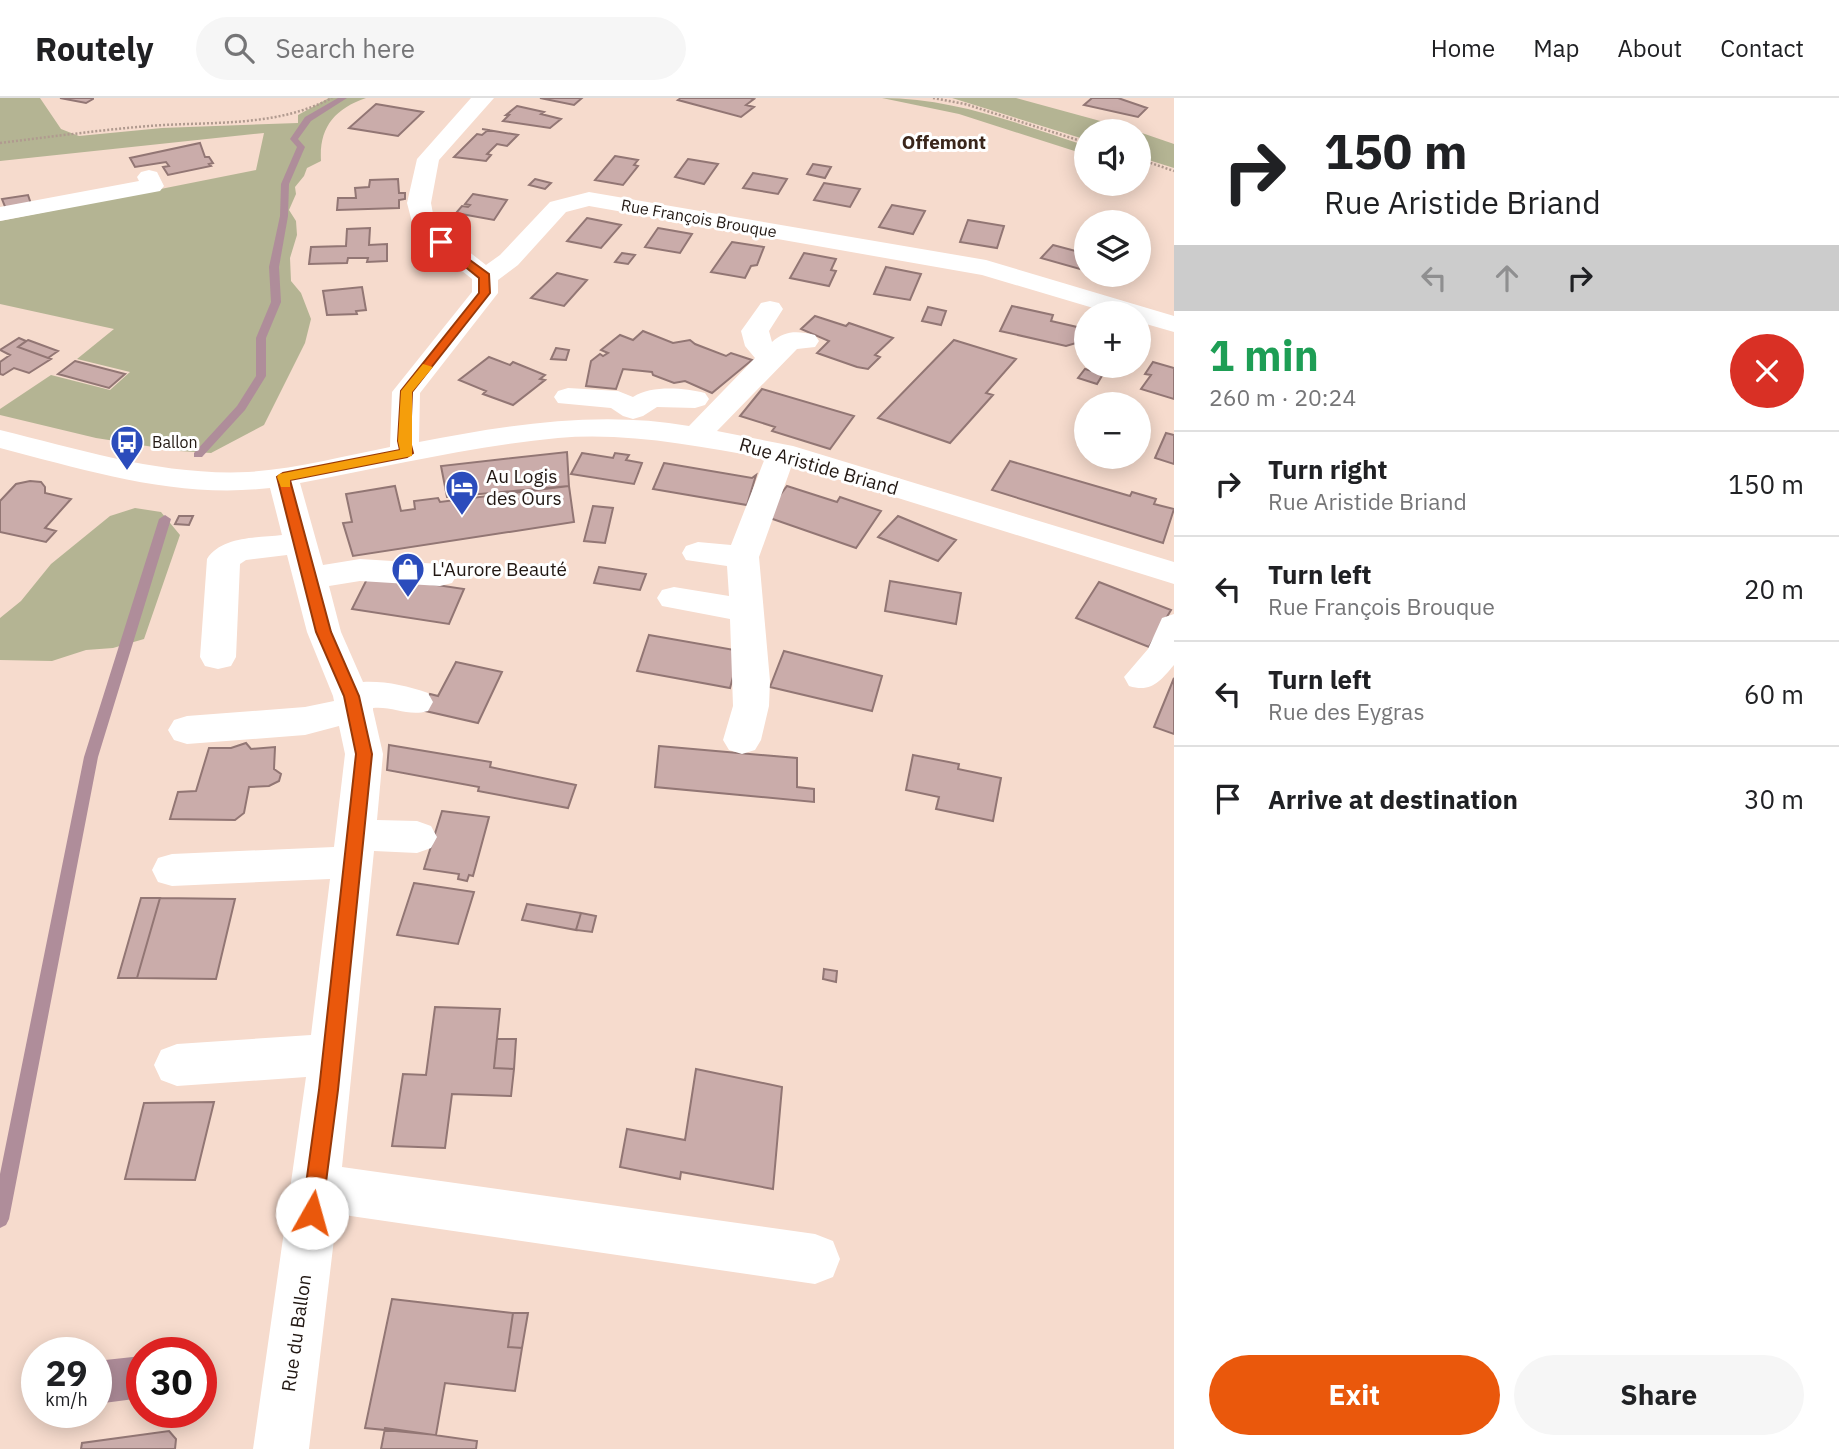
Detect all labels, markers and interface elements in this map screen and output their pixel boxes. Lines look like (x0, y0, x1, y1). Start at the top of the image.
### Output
search box (196, 17, 686, 80)
text: Routely (35, 27, 154, 70)
icon: search (220, 29, 258, 67)
text: Search here (276, 31, 415, 65)
text: Home (1431, 32, 1495, 64)
text: Map (1533, 32, 1579, 64)
text: About (1617, 32, 1682, 64)
text: Contact (1720, 32, 1804, 64)
map controls (1074, 119, 1151, 469)
button: sound (1074, 119, 1151, 196)
text: 150 m (1324, 119, 1468, 182)
icon: right (1209, 126, 1300, 217)
district label: Offemont (902, 130, 986, 154)
text: Rue Aristide Briand (1324, 181, 1601, 223)
street label: Rue François Brouque (620, 194, 779, 242)
button: layers (1074, 210, 1151, 287)
pin (411, 212, 471, 272)
icon: arrive (422, 223, 460, 261)
icon: left (1415, 259, 1453, 297)
icon: ahead (1488, 259, 1526, 297)
icon: right (1561, 259, 1599, 297)
button: + (1074, 301, 1151, 378)
text: 1 min (1209, 328, 1319, 383)
button: close (1730, 334, 1804, 408)
text: 260 m · 20:24 (1209, 382, 1356, 412)
button: − (1074, 392, 1151, 469)
bus stop icon: Ballon (108, 423, 146, 472)
place label: Ballon (152, 432, 198, 452)
street label: Rue Aristide Briand (737, 432, 901, 500)
text: Turn right (1268, 452, 1387, 486)
place label: Au Logis des Ours (486, 464, 562, 510)
icon: right (1209, 465, 1247, 503)
text: 150 m (1728, 467, 1804, 501)
hotel icon: Au Logis des Ours (443, 468, 481, 517)
text: Rue Aristide Briand (1268, 486, 1467, 516)
shop icon: L'Aurore Beauté (389, 550, 427, 599)
place label: L'Aurore Beauté (432, 557, 567, 581)
text: Turn left (1268, 557, 1371, 591)
icon: left (1209, 570, 1247, 608)
text: 20 m (1744, 572, 1804, 606)
text: Rue François Brouque (1268, 591, 1495, 621)
text: Turn left (1268, 662, 1371, 696)
icon: left (1209, 675, 1247, 713)
text: 60 m (1744, 677, 1804, 711)
text: Rue des Eygras (1268, 696, 1425, 726)
icon: arrive (1209, 780, 1247, 818)
text: Arrive at destination (1268, 782, 1518, 816)
text: 30 m (1744, 782, 1804, 816)
position arrow (275, 1176, 349, 1250)
street label: Rue du Ballon (276, 1273, 316, 1393)
speed limit sign: 30 (126, 1337, 217, 1428)
text: 29 (45, 1350, 88, 1396)
button: Exit (1209, 1355, 1500, 1435)
button: Share (1514, 1355, 1804, 1435)
text: km/h (45, 1388, 88, 1411)

